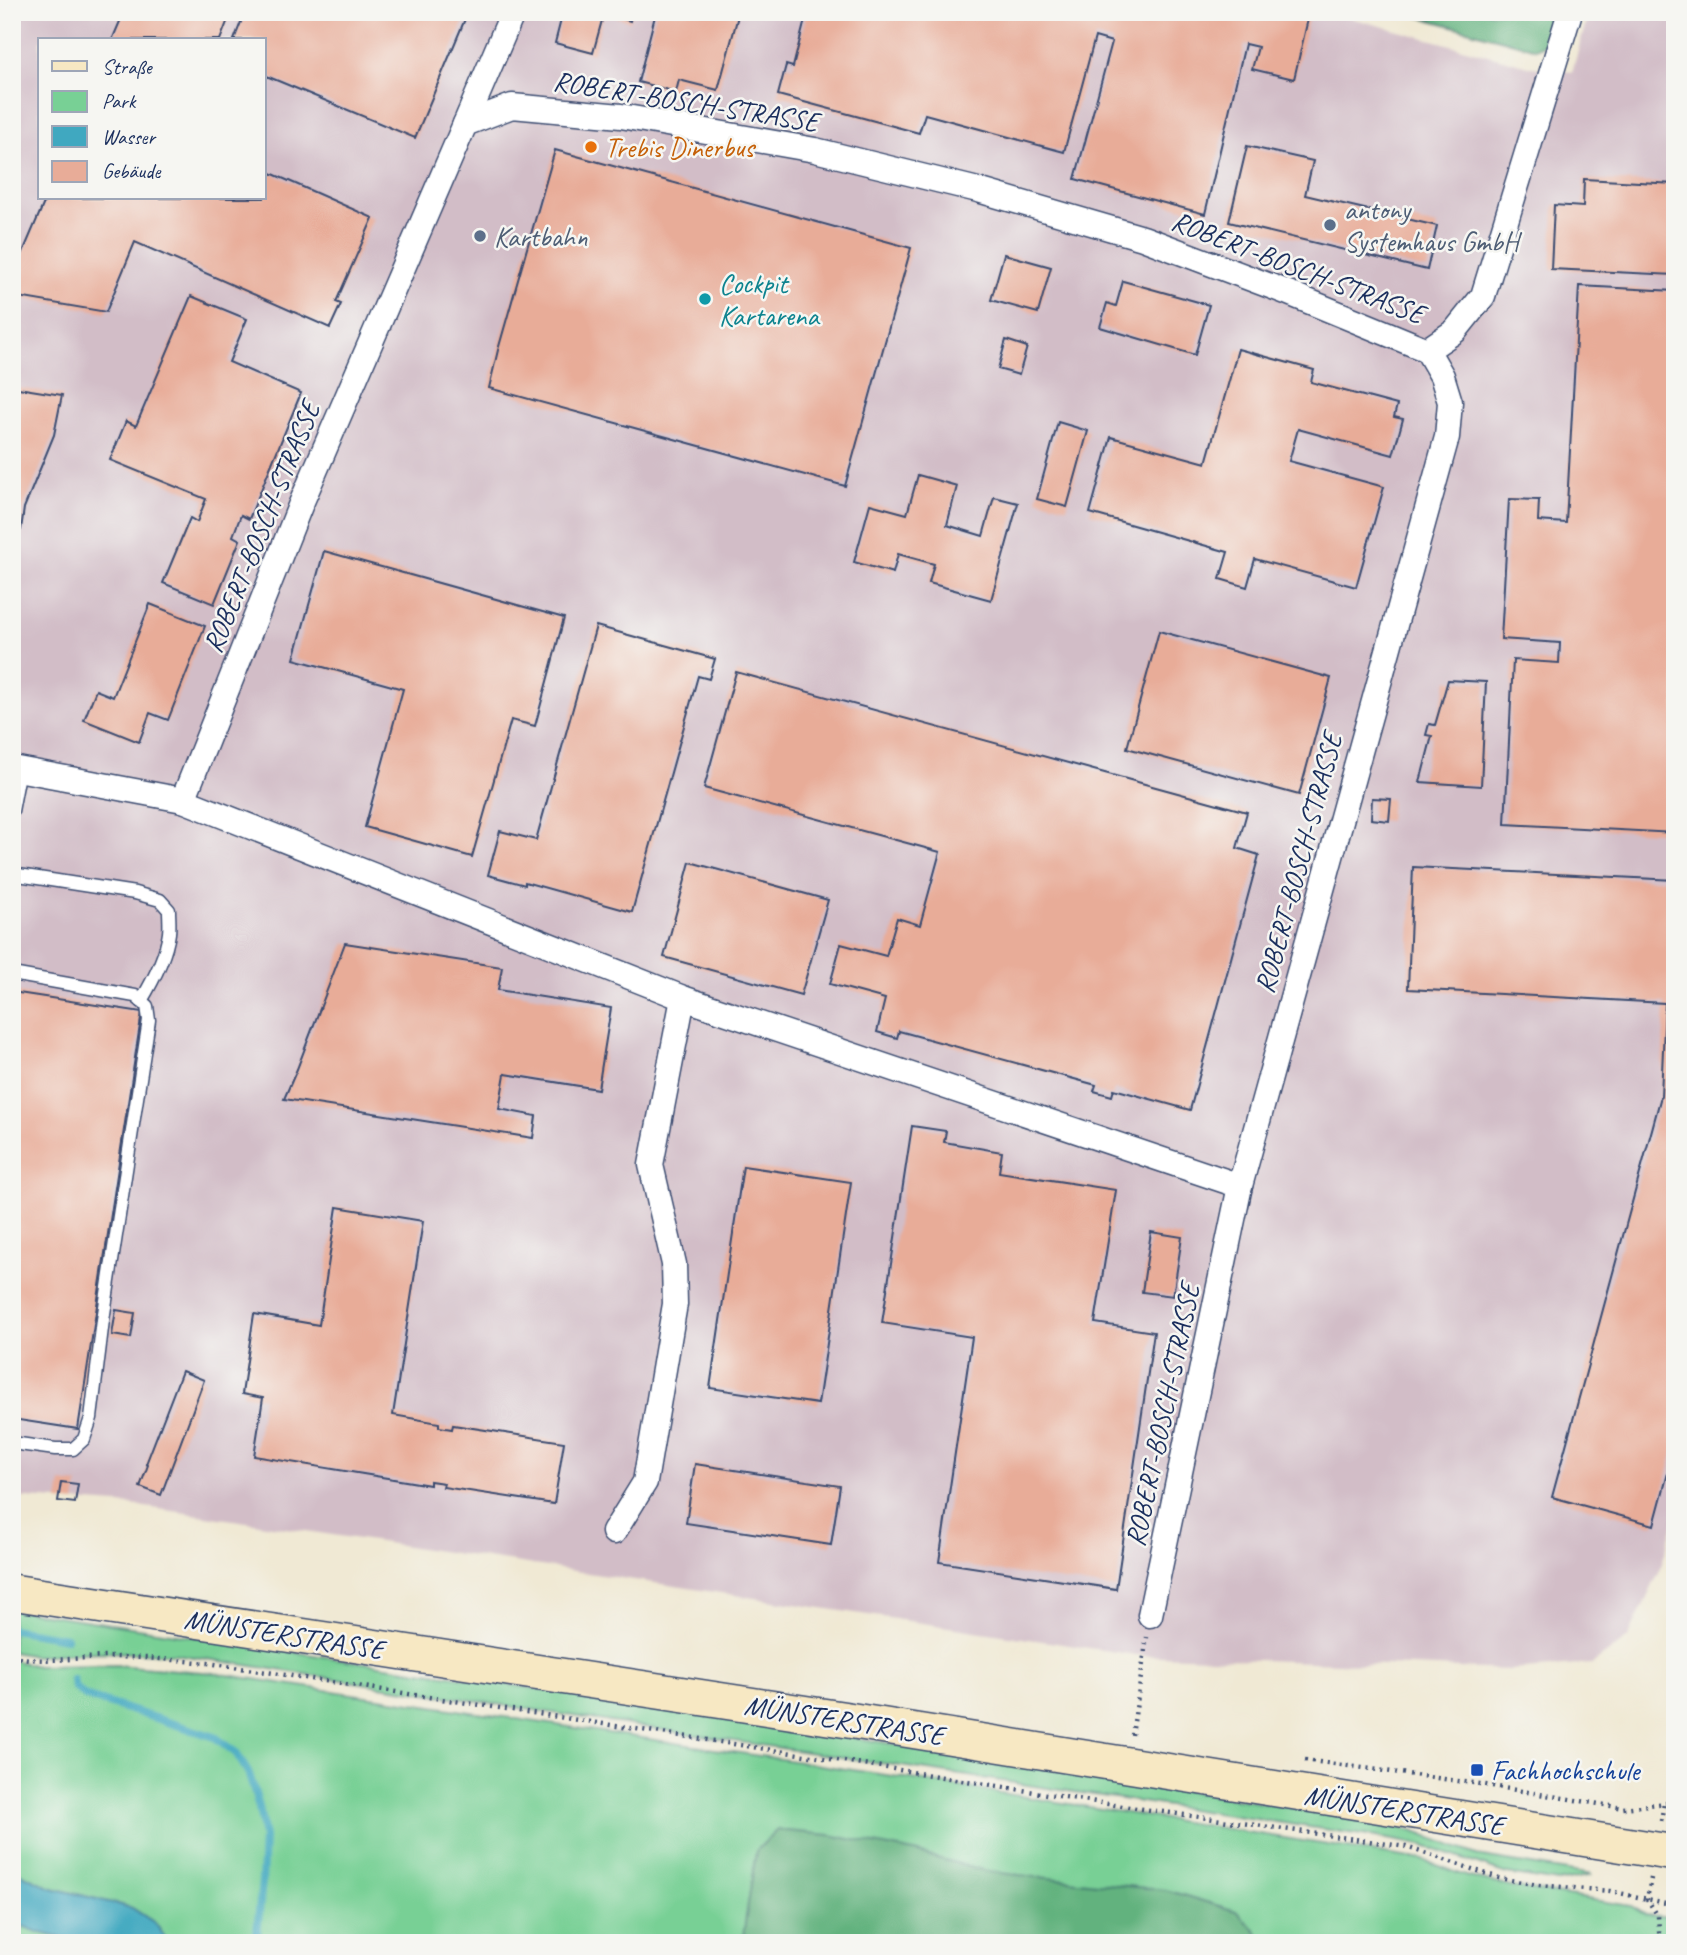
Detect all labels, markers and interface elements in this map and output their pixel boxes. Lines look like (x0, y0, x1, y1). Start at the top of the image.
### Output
legend (38, 38, 266, 200)
text: Straße (102, 54, 154, 80)
street label: ROBERT-BOSCH-STRASSE (551, 63, 824, 140)
text: Park (102, 88, 137, 114)
text: Wasser (102, 124, 156, 150)
place label: Trebis Dinerbus (605, 130, 756, 165)
marker: Trebis Dinerbus (583, 139, 599, 155)
text: Gebäude (102, 158, 161, 184)
place label: antony Systemhaus GmbH (1344, 192, 1523, 259)
street label: ROBERT-BOSCH-STRASSE (1167, 203, 1433, 333)
marker: antony Systemhaus GmbH (1322, 217, 1338, 233)
place label: Kartbahn (494, 219, 588, 254)
marker: Kartbahn (472, 228, 488, 244)
place label: Cockpit Kartarena (719, 266, 820, 333)
marker: Cockpit Kartarena (697, 291, 713, 307)
street label: ROBERT-BOSCH-STRASSE (195, 393, 329, 658)
street label: ROBERT-BOSCH-STRASSE (1246, 726, 1350, 997)
street label: ROBERT-BOSCH-STRASSE (1117, 1277, 1208, 1550)
street label: MÜNSTERSTRASSE (182, 1601, 390, 1668)
street label: MÜNSTERSTRASSE (742, 1687, 950, 1754)
place label: Fachhochschule (1491, 1753, 1641, 1788)
marker: Fachhochschule (1469, 1762, 1485, 1778)
street label: MÜNSTERSTRASSE (1302, 1777, 1510, 1844)

